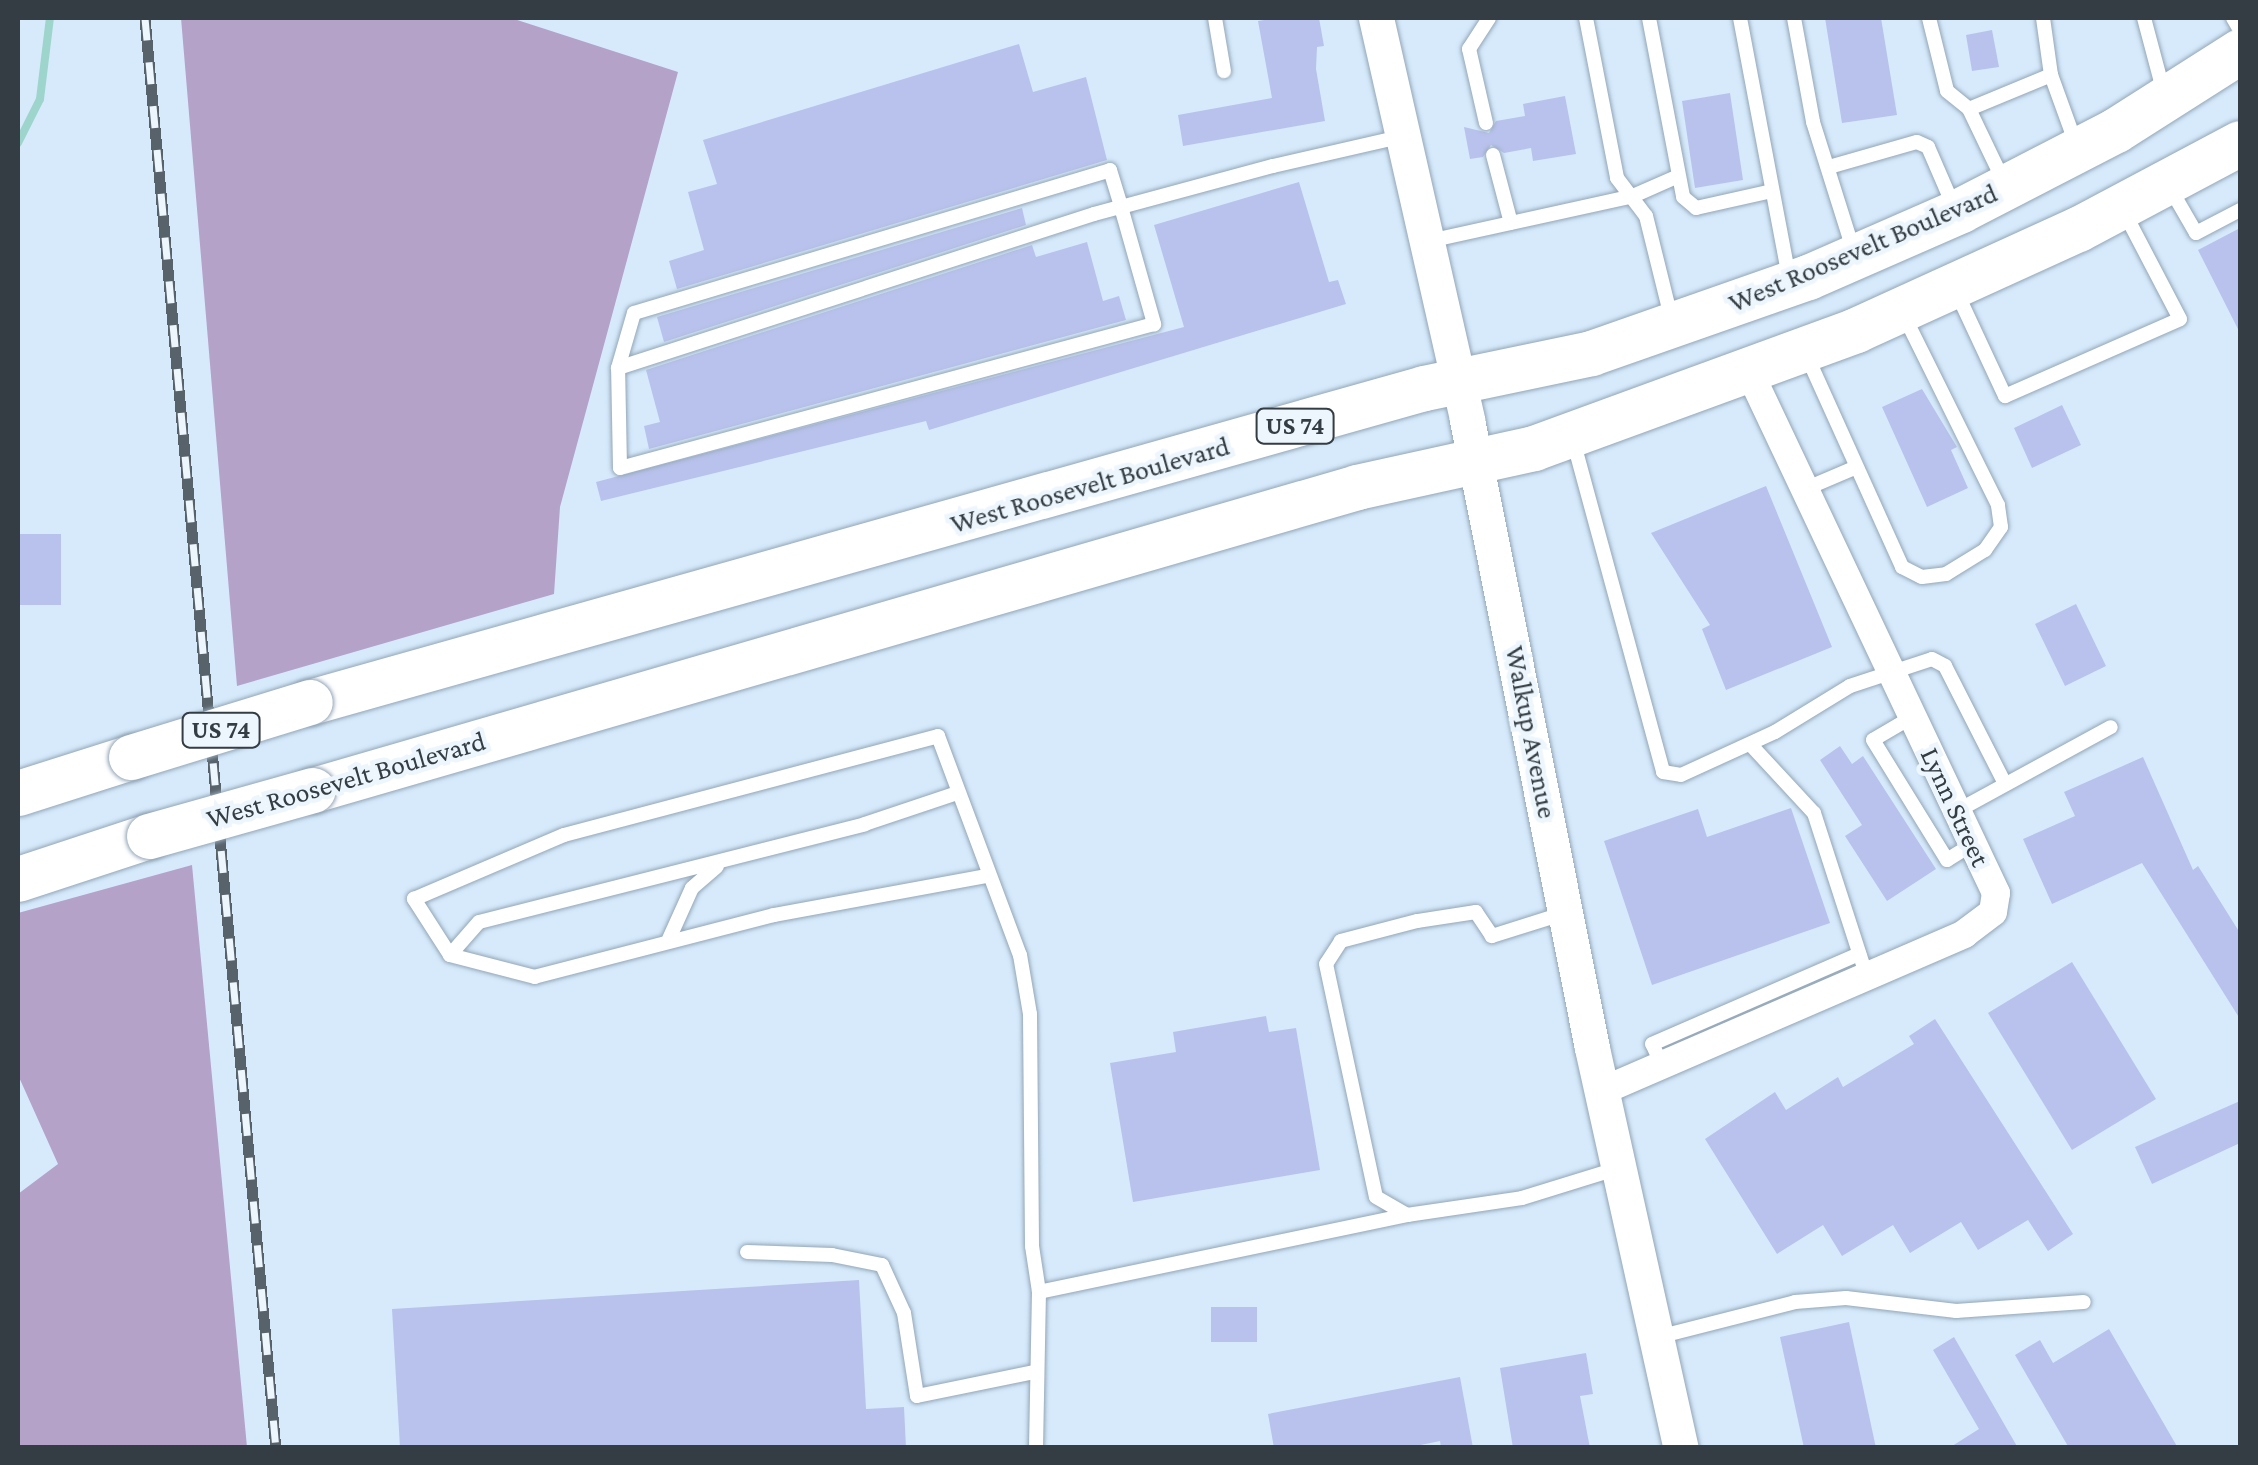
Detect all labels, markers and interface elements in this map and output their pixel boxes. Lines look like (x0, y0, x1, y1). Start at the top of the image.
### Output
street label: West Roosevelt Boulevard (1724, 176, 2002, 320)
road number: US 74 (1255, 406, 1335, 446)
street label: West Roosevelt Boulevard (947, 429, 1233, 541)
street label: Walkup Avenue (1498, 643, 1564, 821)
road number: US 74 (181, 710, 261, 750)
street label: West Roosevelt Boulevard (203, 724, 489, 836)
street label: Lynn Street (1913, 742, 1997, 872)

